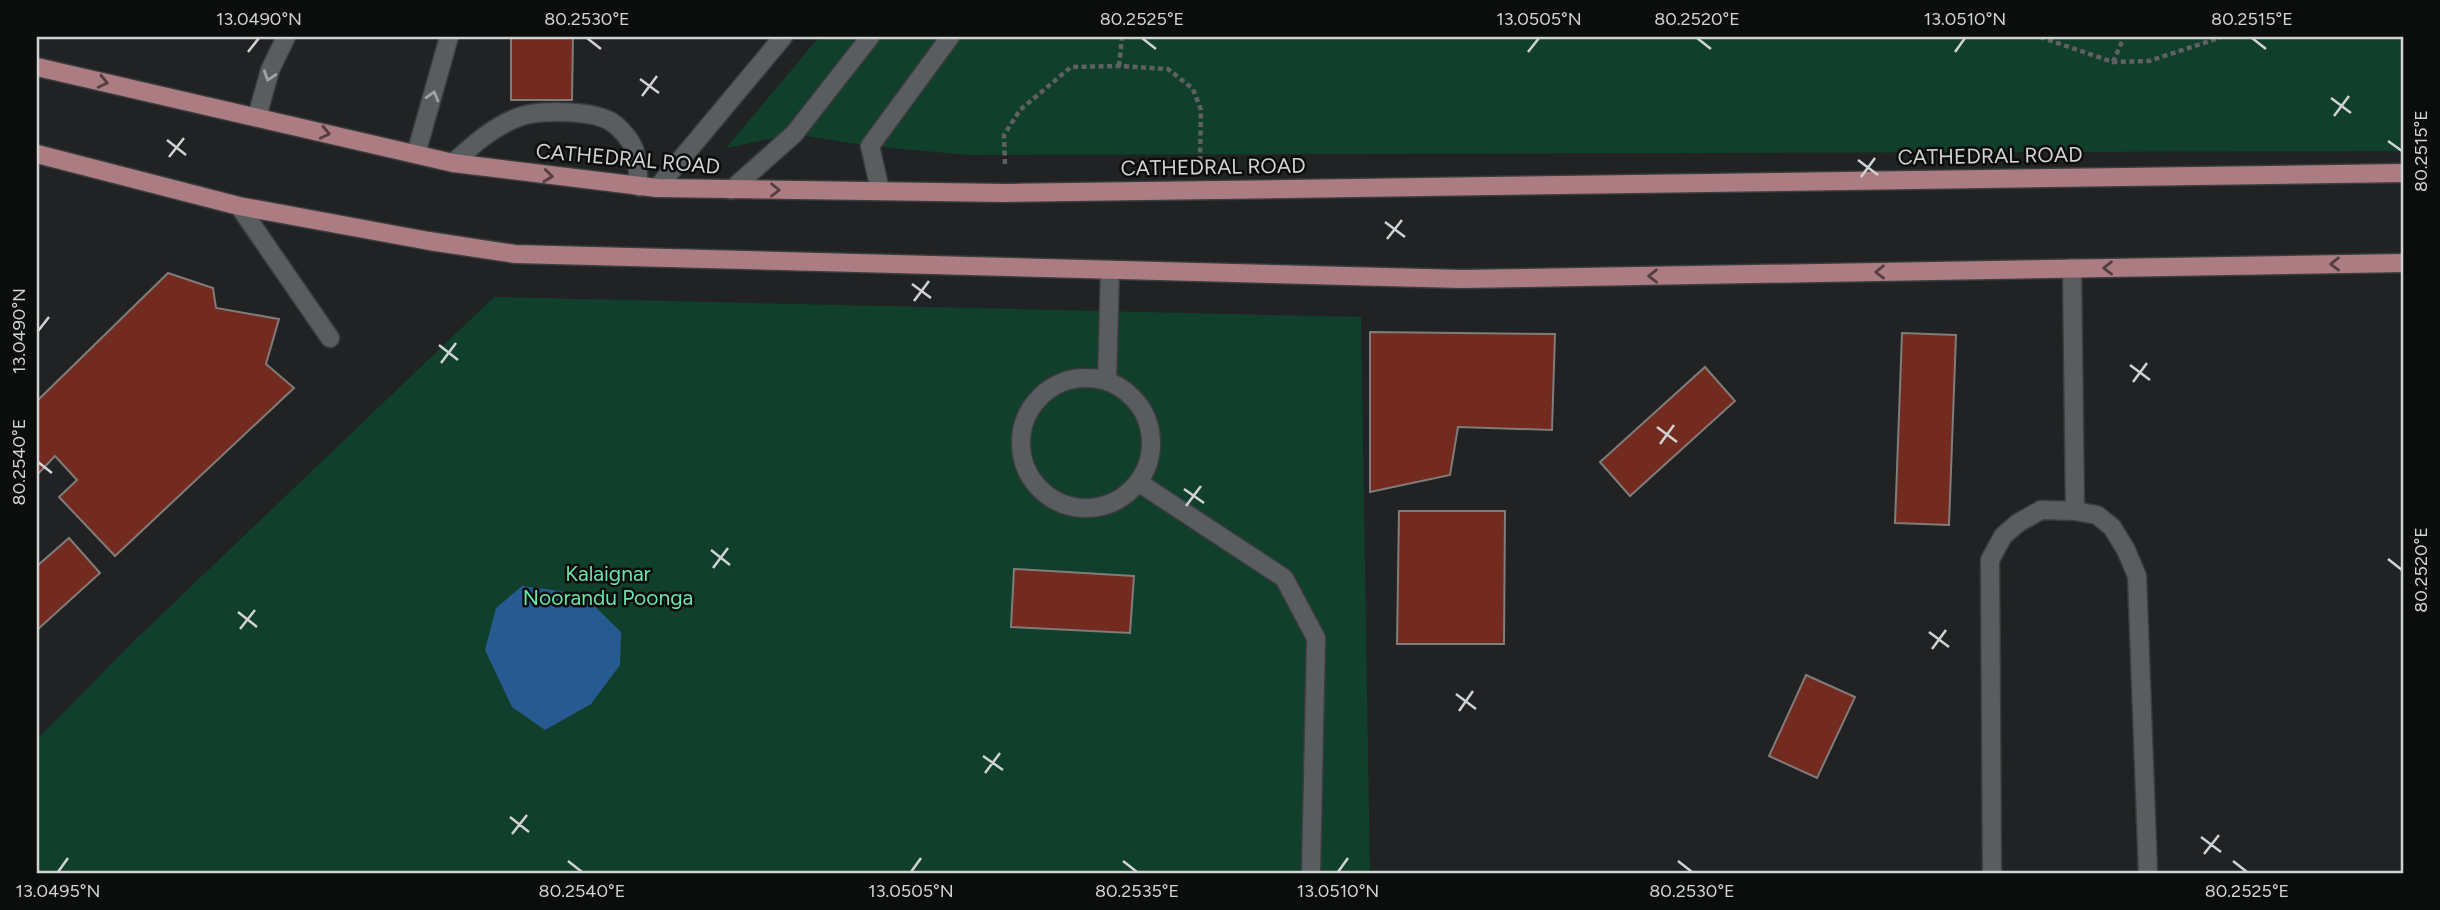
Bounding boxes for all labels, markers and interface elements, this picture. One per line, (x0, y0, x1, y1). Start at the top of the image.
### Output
text: 13.0490°N (216, 8, 302, 30)
text: 80.2530°E (544, 8, 630, 30)
text: 80.2525°E (1100, 8, 1184, 30)
text: 13.0505°N (1496, 8, 1582, 30)
text: 80.2520°E (1654, 8, 1740, 30)
text: 13.0510°N (1924, 8, 2006, 30)
text: 80.2515°E (2211, 8, 2293, 30)
one-way arrow (263, 69, 277, 82)
one-way arrow (97, 74, 109, 88)
one-way arrow (424, 90, 439, 102)
text: 80.2515°E (2410, 110, 2432, 192)
one-way arrow (319, 125, 331, 139)
street label: CATHEDRAL ROAD (535, 138, 721, 179)
street label: CATHEDRAL ROAD (1897, 141, 2083, 170)
street label: CATHEDRAL ROAD (1120, 152, 1306, 181)
one-way arrow (542, 168, 554, 183)
one-way arrow (770, 182, 781, 198)
one-way arrow (2329, 256, 2340, 271)
one-way arrow (2102, 260, 2113, 275)
one-way arrow (1874, 264, 1885, 280)
one-way arrow (1647, 268, 1657, 284)
text: 13.0490°N (8, 288, 30, 374)
text: 80.2540°E (8, 419, 30, 505)
text: 80.2520°E (2410, 527, 2432, 613)
park label: Kalaignar Noorandu Poonga (523, 561, 693, 610)
text: 13.0495°N (16, 880, 100, 902)
text: 80.2540°E (539, 880, 625, 902)
text: 13.0505°N (868, 880, 954, 902)
text: 80.2535°E (1095, 880, 1179, 902)
text: 13.0510°N (1297, 880, 1379, 902)
text: 80.2530°E (1649, 880, 1735, 902)
text: 80.2525°E (2205, 880, 2289, 902)

